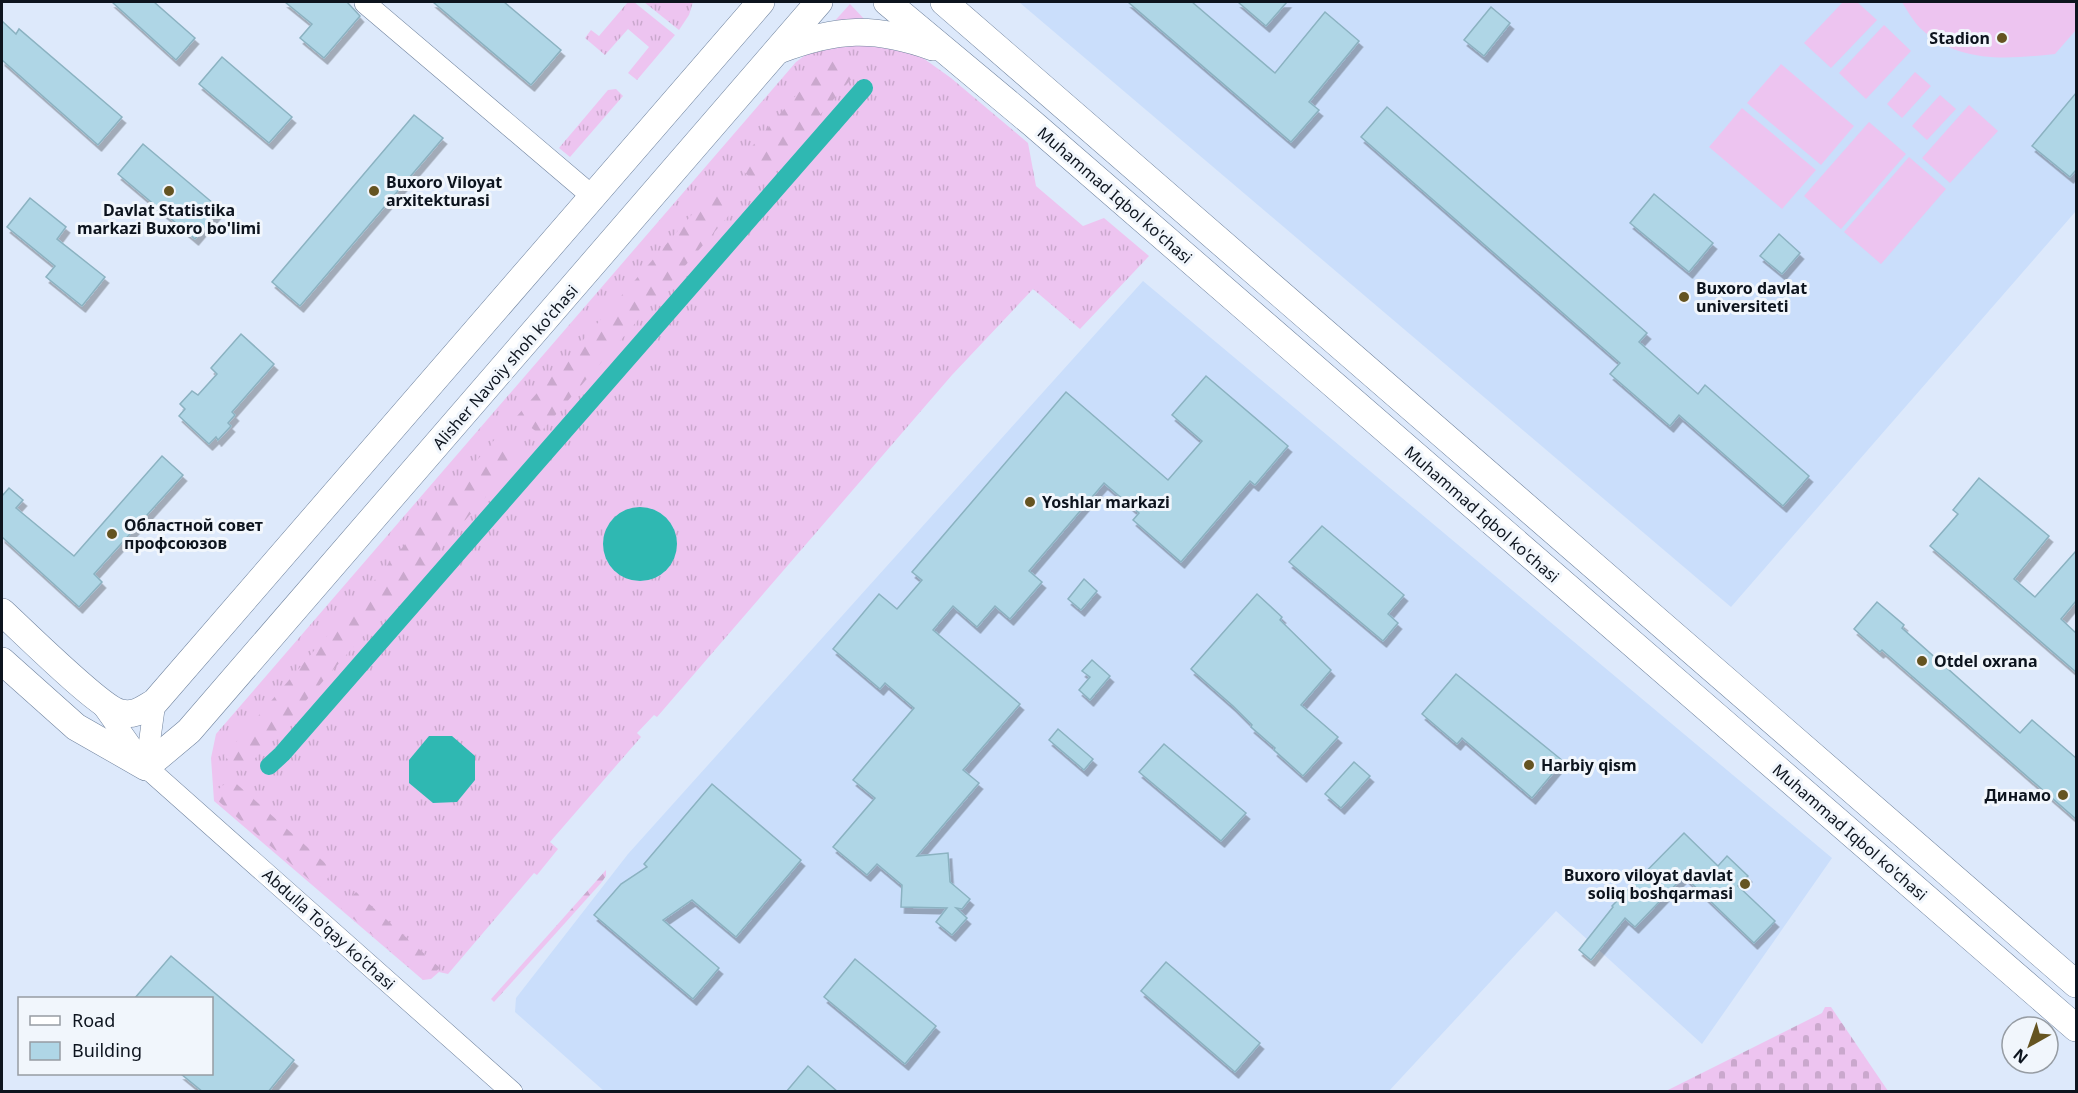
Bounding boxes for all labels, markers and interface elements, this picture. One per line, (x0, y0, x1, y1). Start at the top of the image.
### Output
place label: Stadion (1929, 27, 1990, 49)
marker: Stadion (1995, 31, 2009, 45)
street label: Muhammad Iqbol ko'chasi (1033, 122, 1197, 268)
place label: Buxoro Viloyat arxitekturasi (386, 171, 502, 211)
marker: Davlat Statistika markazi Buxoro bo'limi (162, 184, 176, 198)
marker: Buxoro Viloyat arxitekturasi (367, 184, 381, 198)
place label: Davlat Statistika markazi Buxoro bo'limi (77, 199, 261, 239)
place label: Buxoro davlat universiteti (1696, 277, 1807, 317)
street label: Alisher Navoiy shoh ko'chasi (427, 280, 583, 454)
marker: Buxoro davlat universiteti (1677, 290, 1691, 304)
street label: Muhammad Iqbol ko'chasi (1400, 441, 1564, 587)
place label: Yoshlar markazi (1042, 491, 1170, 513)
marker: Yoshlar markazi (1023, 495, 1037, 509)
place label: Областной совет профсоюзов (124, 514, 263, 554)
marker: Областной совет профсоюзов (105, 527, 119, 541)
place label: Otdel oxrana (1934, 650, 2038, 672)
marker: Otdel oxrana (1915, 654, 1929, 668)
place label: Harbiy qism (1541, 754, 1637, 776)
marker: Harbiy qism (1522, 758, 1536, 772)
street label: Muhammad Iqbol ko'chasi (1768, 759, 1932, 905)
place label: Динамо (1984, 784, 2051, 806)
marker: Динамо (2056, 788, 2070, 802)
street label: Abdulla To'qay ko'chasi (258, 864, 400, 994)
place label: Buxoro viloyat davlat soliq boshqarmasi (1564, 864, 1733, 904)
marker: Buxoro viloyat davlat soliq boshqarmasi (1738, 877, 1752, 891)
legend (18, 997, 213, 1075)
text: Road (72, 1008, 115, 1032)
north arrow (2000, 1015, 2060, 1075)
text: Building (72, 1038, 142, 1062)
text: N (2008, 1044, 2032, 1069)

